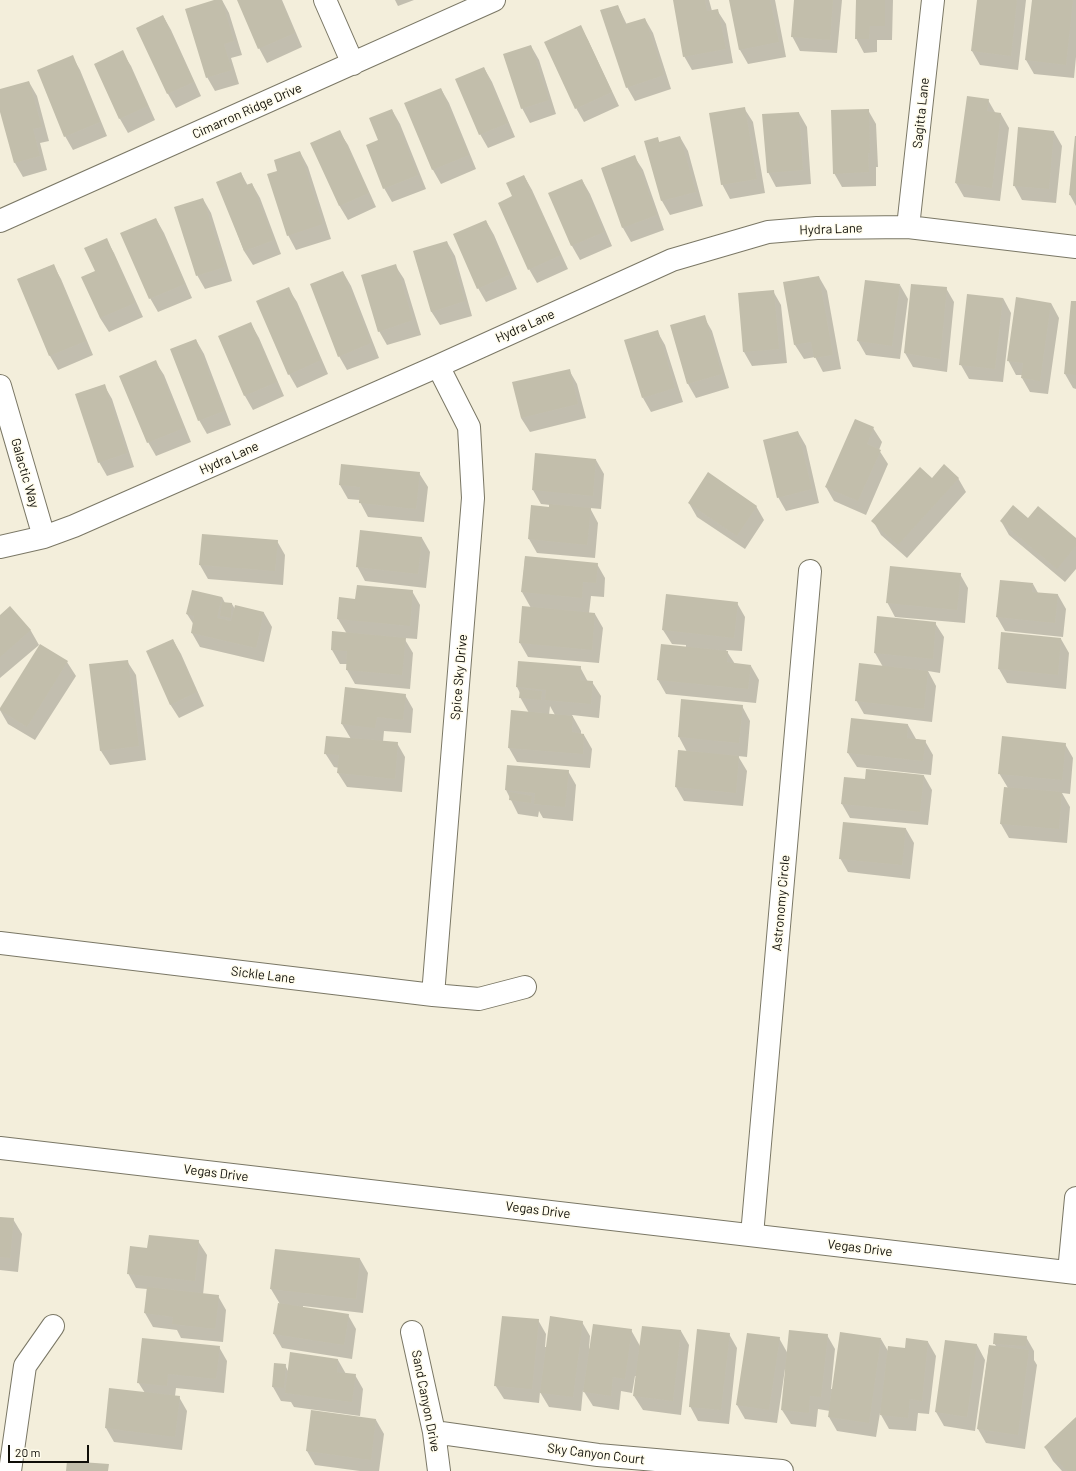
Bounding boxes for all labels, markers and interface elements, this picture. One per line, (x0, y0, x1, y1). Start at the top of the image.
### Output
street label: Sagitta Lane (910, 77, 932, 149)
street label: Cimarron Ridge Drive (190, 80, 304, 142)
street label: Hydra Lane (799, 220, 863, 238)
street label: Hydra Lane (493, 306, 557, 346)
street label: Galactic Way (8, 436, 42, 510)
street label: Hydra Lane (197, 438, 261, 478)
street label: Spice Sky Drive (447, 633, 471, 721)
street label: Astronomy Circle (769, 854, 793, 952)
street label: Sickle Lane (230, 963, 296, 987)
street label: Vegas Drive (183, 1161, 249, 1185)
street label: Vegas Drive (505, 1198, 571, 1222)
street label: Vegas Drive (827, 1236, 893, 1260)
street label: Sand Canyon Drive (408, 1349, 444, 1453)
scale bar (10, 1437, 91, 1463)
street label: Sky Canyon Court (546, 1440, 646, 1468)
text: 20 m (15, 1445, 41, 1459)

